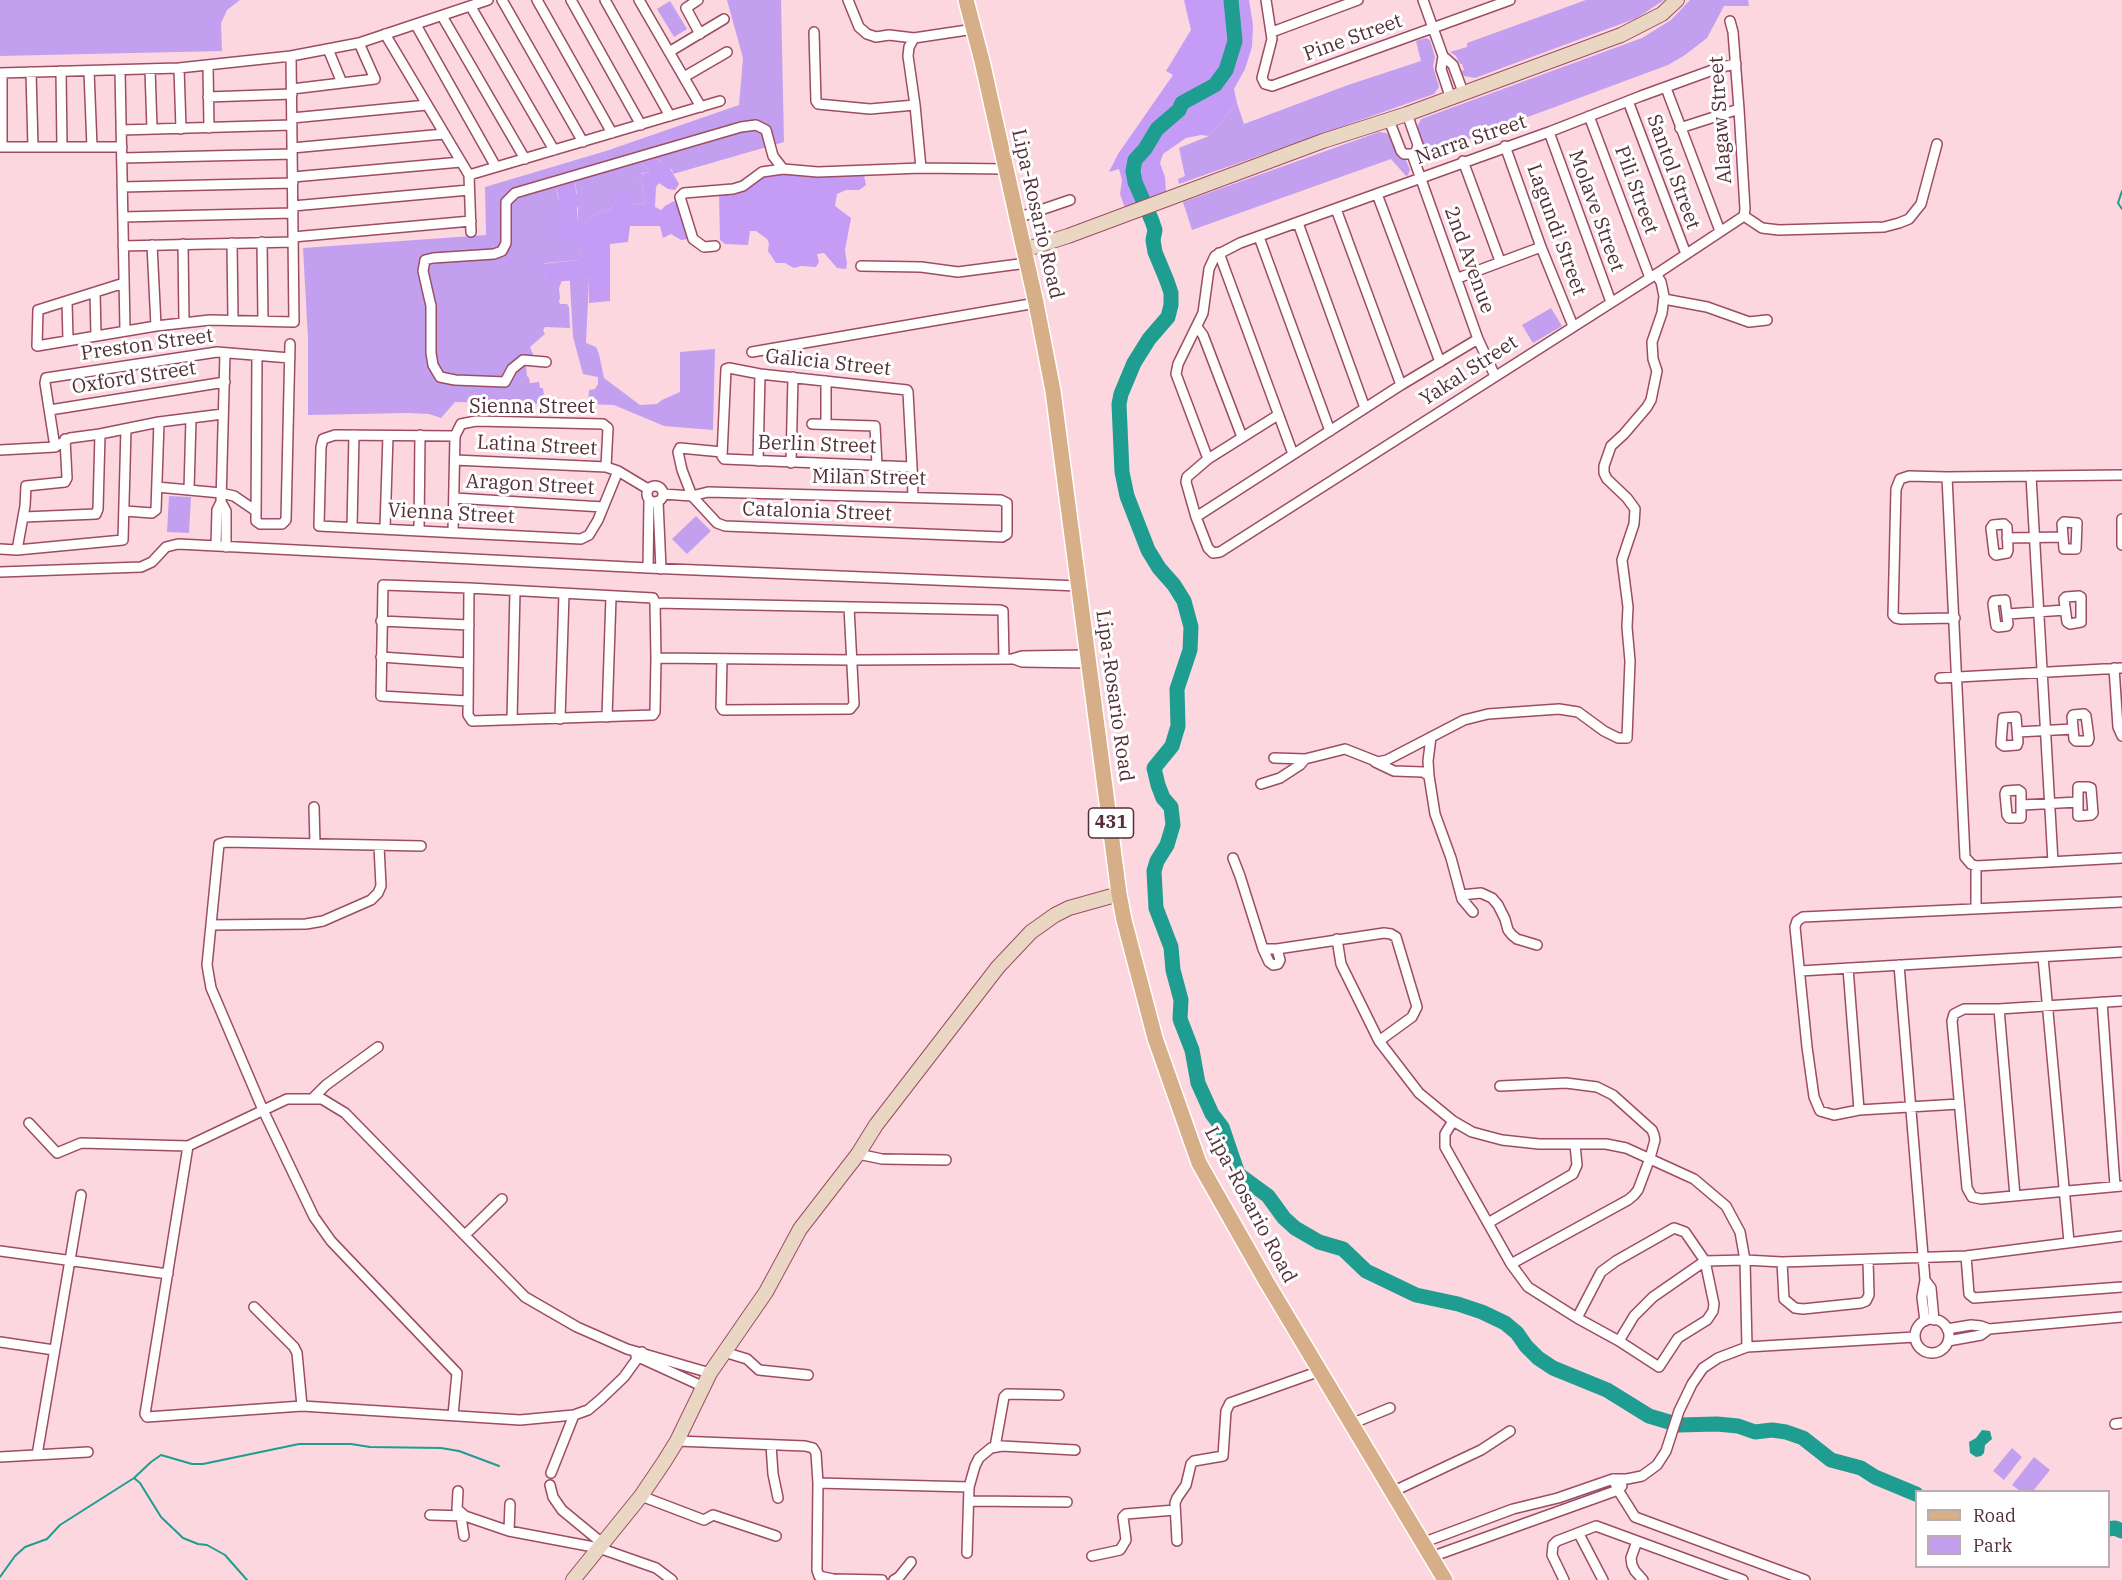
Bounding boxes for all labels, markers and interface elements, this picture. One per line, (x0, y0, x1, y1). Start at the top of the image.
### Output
street label: Pine Street (1300, 9, 1406, 67)
street label: Alagaw Street (1705, 55, 1737, 185)
street label: Narra Street (1412, 110, 1530, 170)
street label: Santol Street (1641, 111, 1705, 233)
street label: Lipa-Rosario Road (1006, 127, 1068, 301)
street label: Pili Street (1609, 143, 1663, 237)
street label: Molave Street (1563, 147, 1629, 275)
street label: Lagundi Street (1521, 161, 1591, 299)
street label: 2nd Avenue (1439, 203, 1499, 317)
street label: Preston Street (79, 324, 215, 366)
street label: Yakal Street (1416, 331, 1522, 411)
street label: Galicia Street (764, 344, 892, 382)
street label: Oxford Street (70, 356, 198, 400)
street label: Sienna Street (469, 395, 595, 419)
street label: Latina Street (476, 431, 598, 461)
street label: Berlin Street (757, 431, 877, 459)
street label: Milan Street (812, 465, 926, 491)
street label: Aragon Street (465, 470, 595, 500)
street label: Catalonia Street (742, 497, 892, 527)
street label: Vienna Street (387, 499, 515, 529)
street label: Lipa-Rosario Road (1090, 609, 1138, 783)
road number: 431 (1088, 808, 1134, 838)
street label: Lipa-Rosario Road (1199, 1123, 1301, 1287)
legend (1915, 1490, 2110, 1568)
text: Road (1973, 1504, 2016, 1527)
text: Park (1973, 1534, 2012, 1557)

